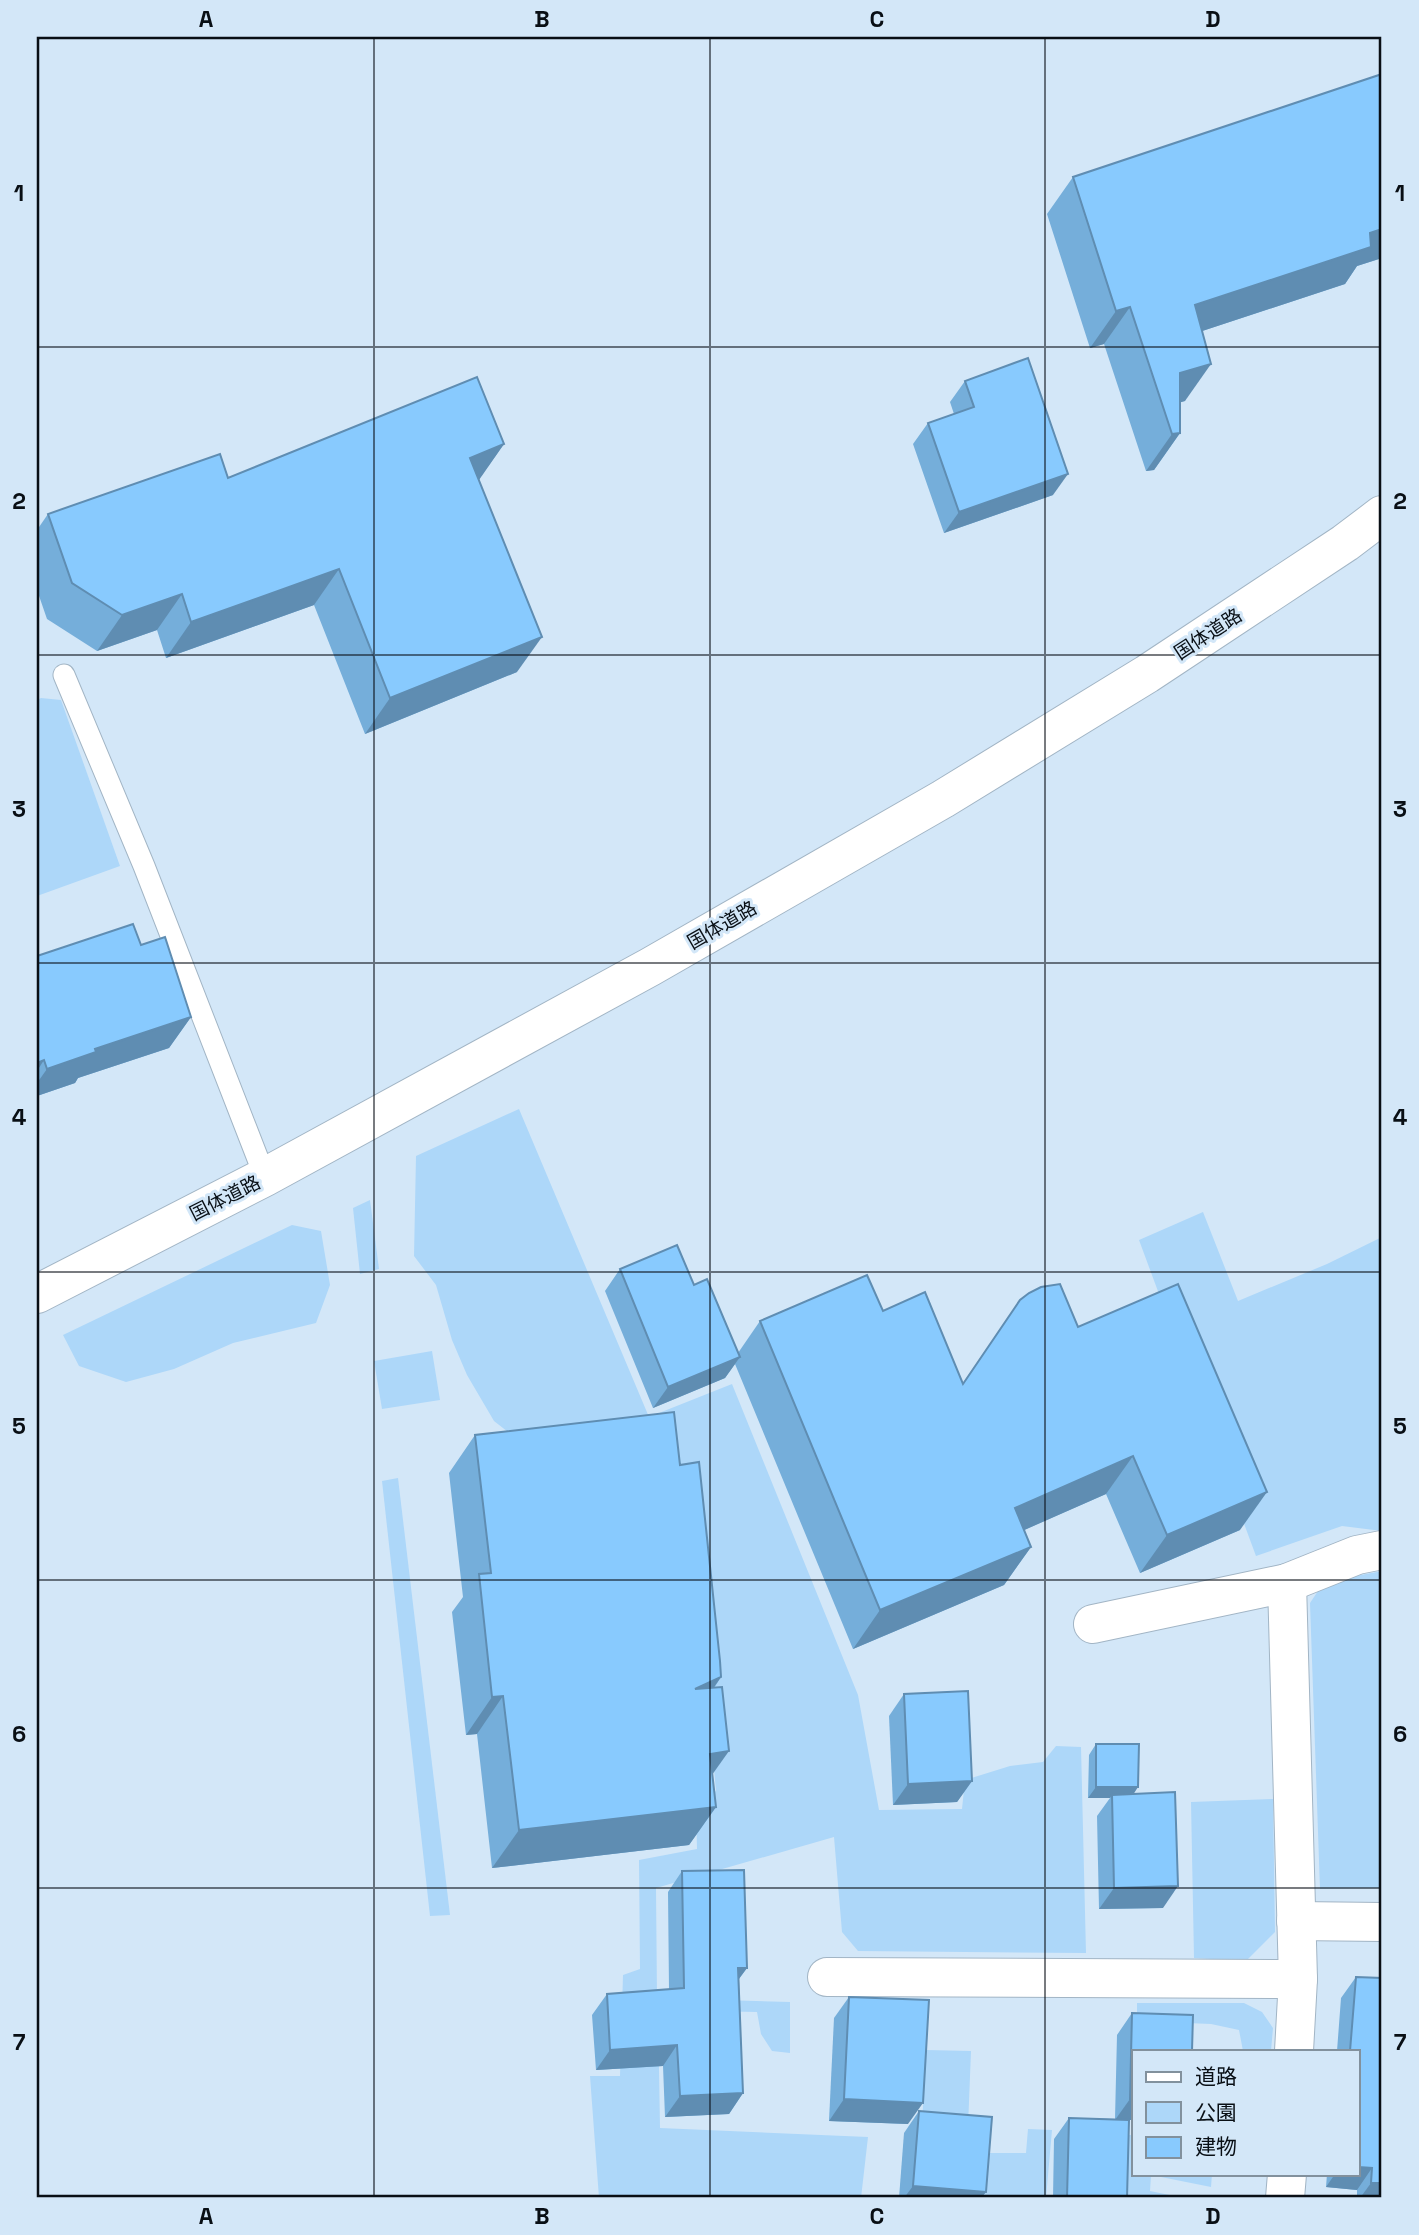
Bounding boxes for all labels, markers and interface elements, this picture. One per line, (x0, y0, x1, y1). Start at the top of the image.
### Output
text: A (199, 4, 214, 34)
text: B (534, 4, 550, 34)
text: C (870, 4, 884, 34)
text: D (1205, 4, 1221, 34)
text: 1 (14, 178, 24, 208)
text: 1 (1395, 178, 1405, 208)
text: 2 (12, 486, 26, 516)
text: 2 (1393, 486, 1407, 516)
street label: 国体道路 (1169, 603, 1247, 665)
text: 3 (12, 794, 26, 824)
text: 3 (1393, 794, 1407, 824)
street label: 国体道路 (683, 895, 761, 955)
text: 4 (12, 1102, 27, 1132)
text: 4 (1393, 1102, 1408, 1132)
street label: 国体道路 (185, 1170, 265, 1226)
text: 5 (12, 1411, 26, 1441)
text: 5 (1393, 1411, 1407, 1441)
text: 6 (12, 1719, 26, 1749)
text: 6 (1393, 1719, 1407, 1749)
text: 7 (13, 2027, 26, 2057)
text: 7 (1394, 2027, 1407, 2057)
legend (1132, 2050, 1360, 2176)
text: 道路 (1195, 2063, 1237, 2090)
text: 公園 (1195, 2099, 1237, 2126)
text: 建物 (1195, 2133, 1237, 2160)
text: A (199, 2201, 214, 2231)
text: B (534, 2201, 550, 2231)
text: C (870, 2201, 884, 2231)
text: D (1205, 2201, 1221, 2231)

